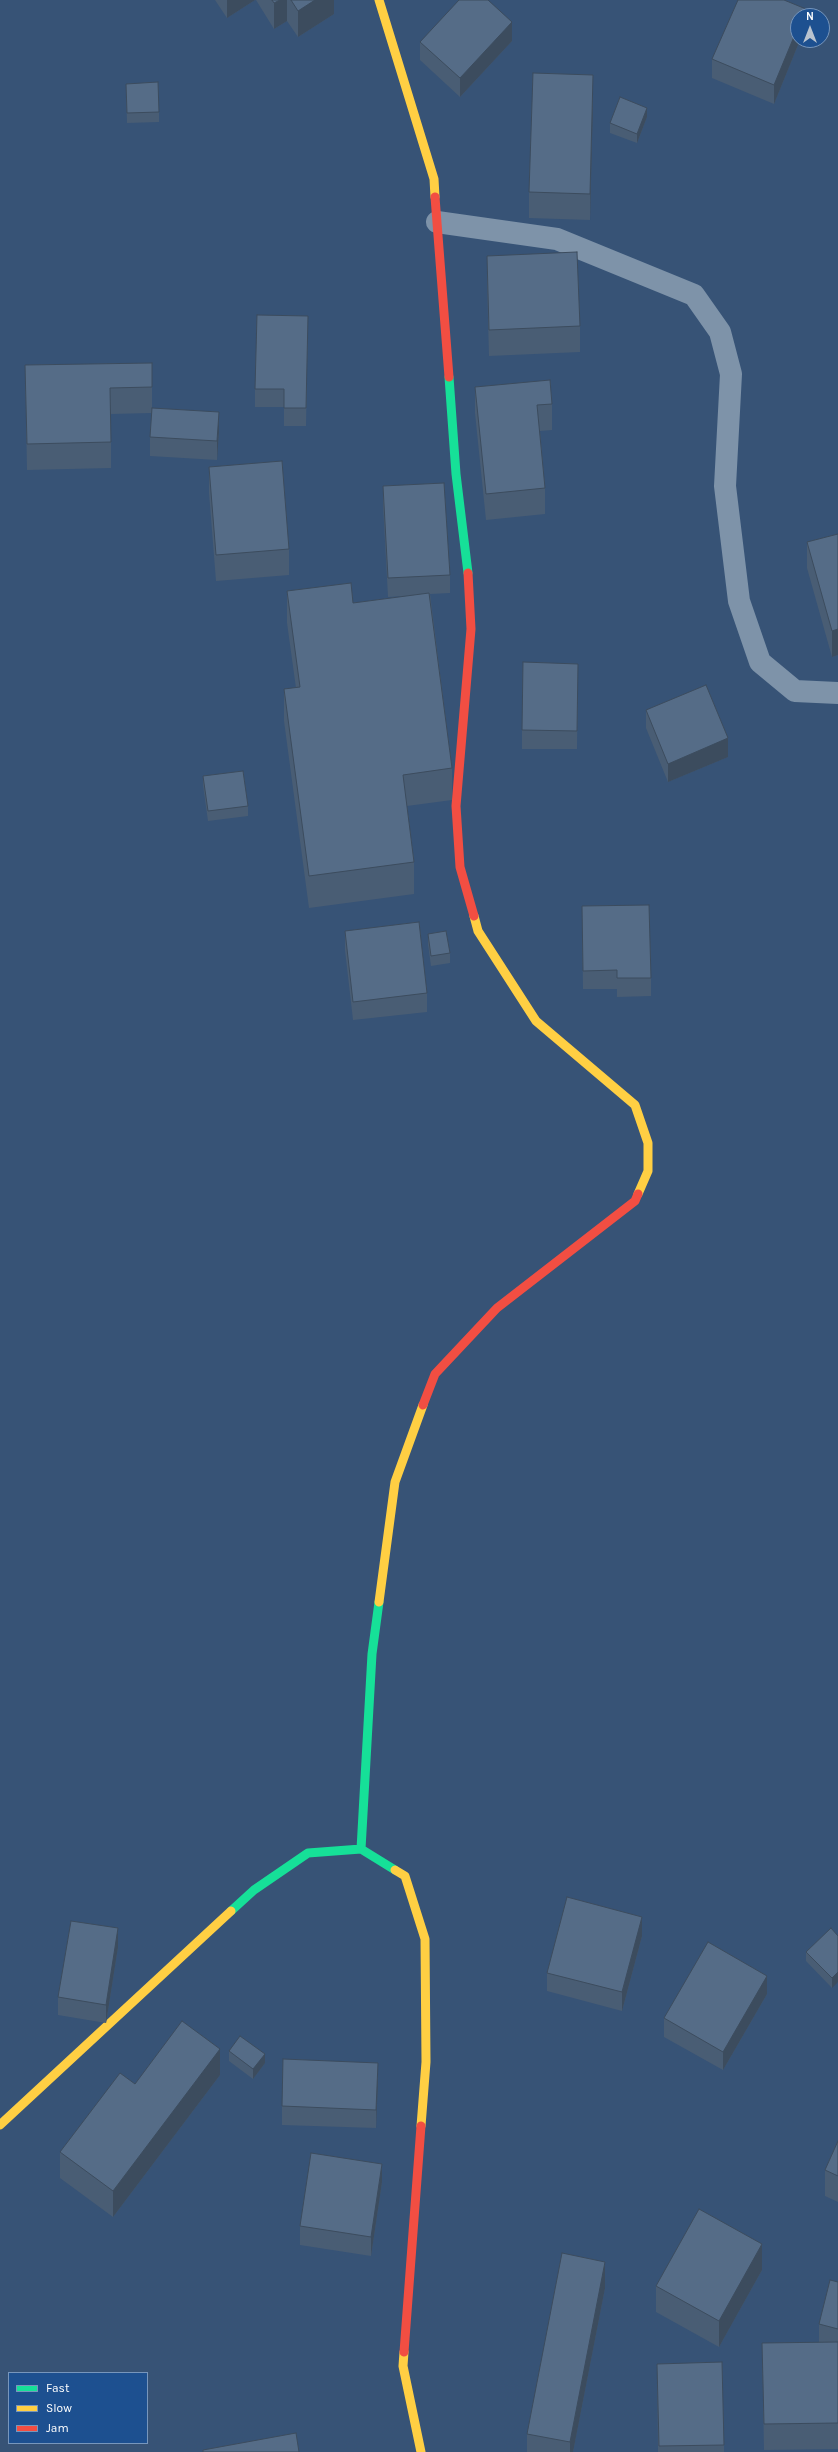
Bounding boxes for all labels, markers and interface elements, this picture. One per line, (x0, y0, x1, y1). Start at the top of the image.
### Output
north arrow (790, 8, 830, 48)
text: N (806, 10, 814, 23)
legend (8, 2372, 148, 2444)
text: Fast (46, 2381, 69, 2395)
text: Slow (46, 2401, 72, 2415)
text: Jam (46, 2421, 69, 2435)

